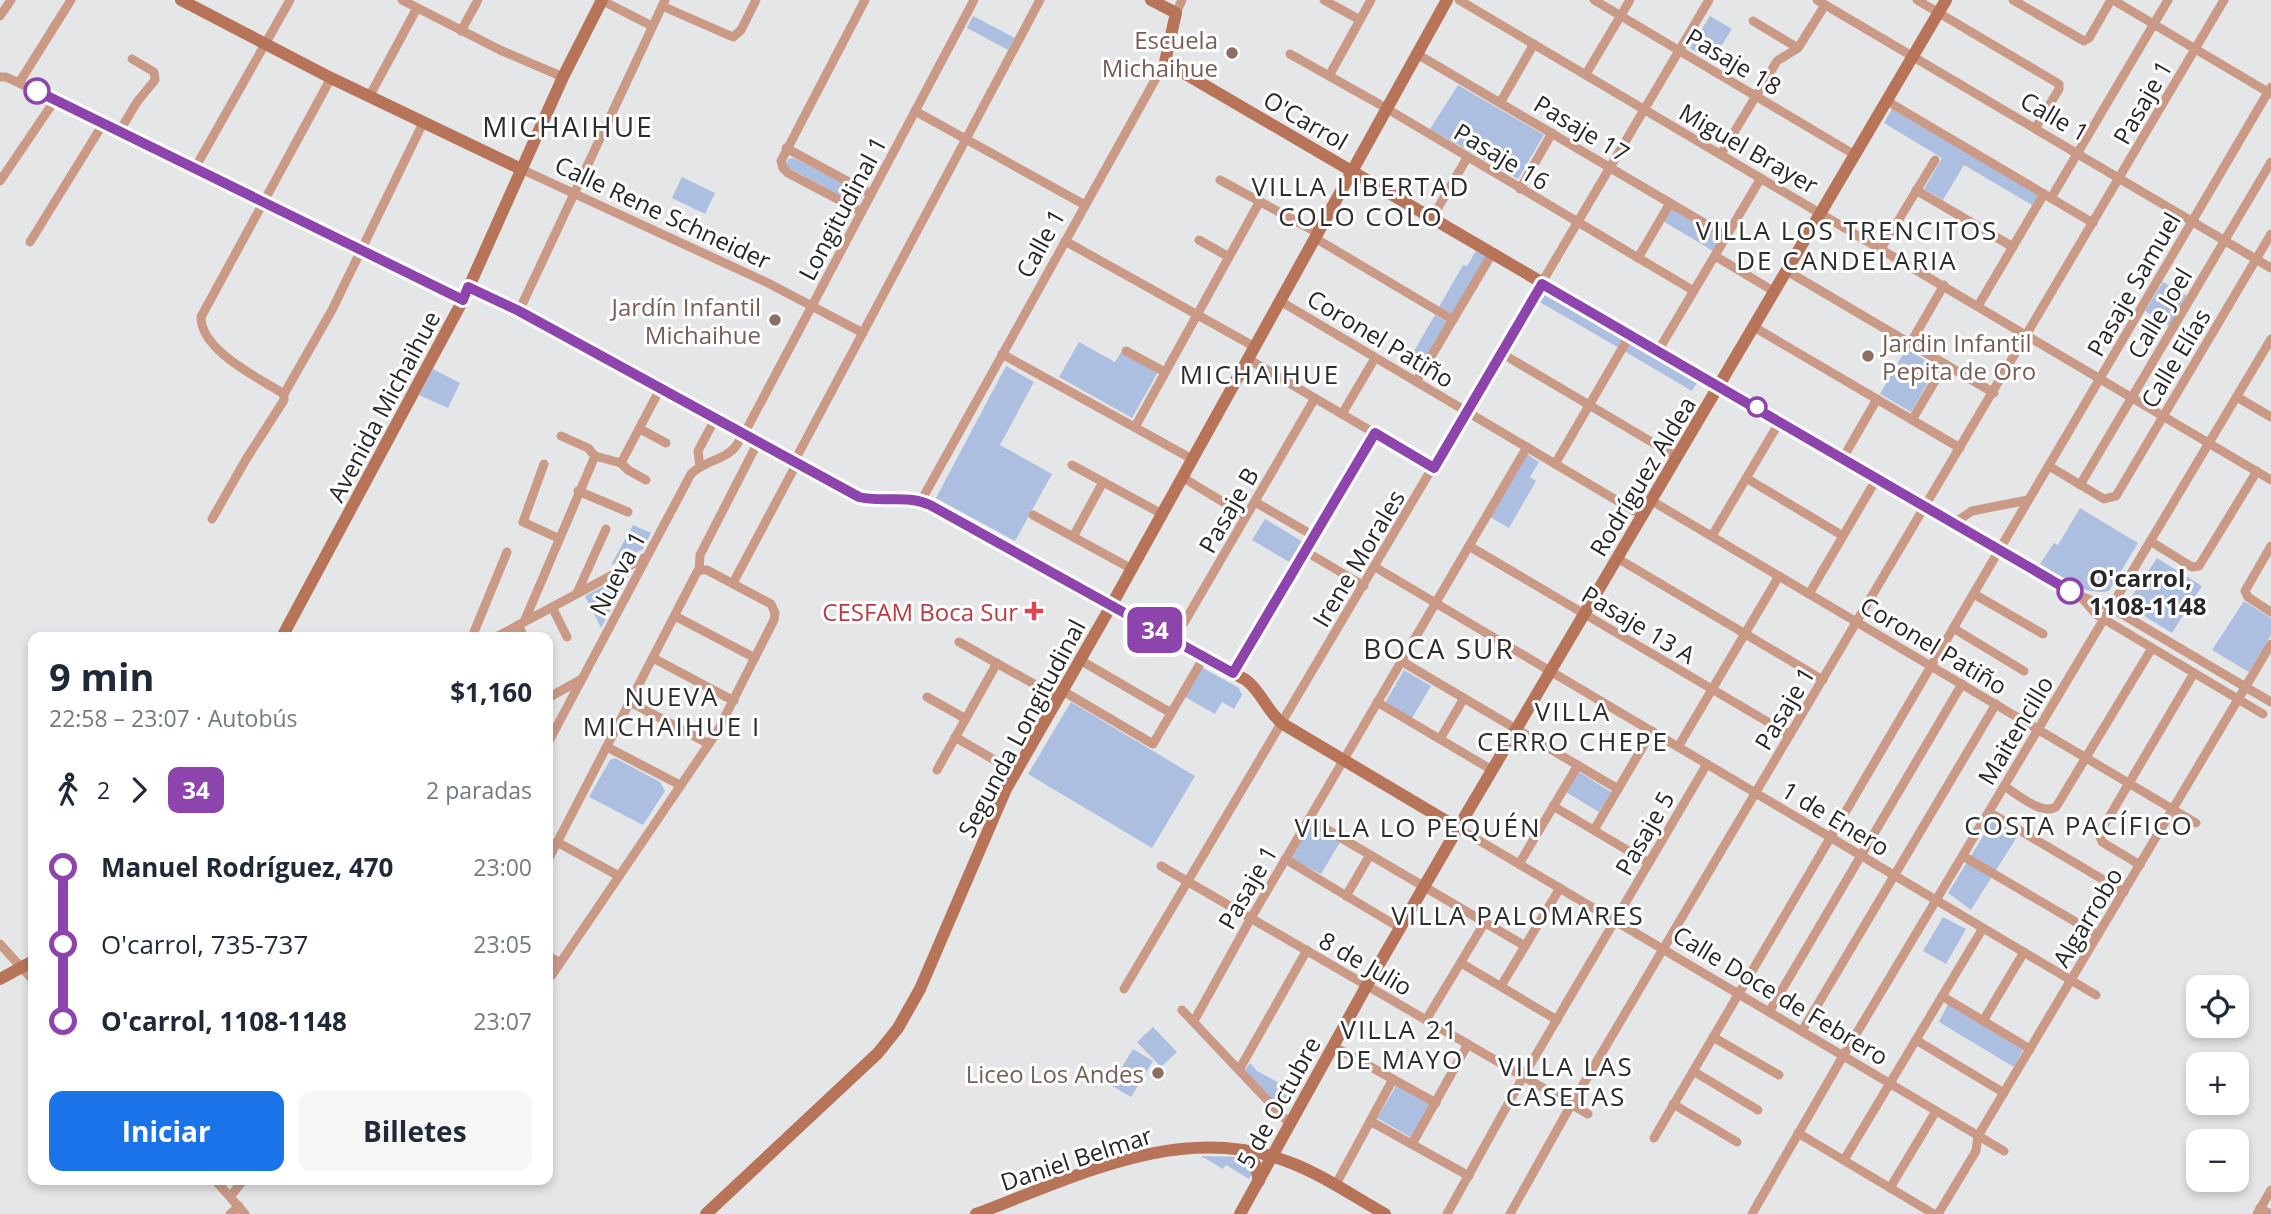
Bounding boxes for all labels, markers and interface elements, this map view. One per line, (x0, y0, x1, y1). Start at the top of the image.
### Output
street label: Pasaje 18 (1680, 20, 1788, 102)
place label: Escuela Michaihue (1102, 23, 1218, 84)
marker: Escuela Michaihue (1224, 45, 1240, 61)
street label: Pasaje 1 (2105, 54, 2179, 150)
unlabelled marker (24, 78, 50, 104)
street label: O'Carrol (1258, 83, 1354, 157)
street label: Calle 1 (2015, 83, 2095, 149)
street label: Pasaje 17 (1528, 87, 1636, 169)
street label: Miguel Brayer (1674, 95, 1825, 201)
district label: MICHAIHUE (482, 107, 654, 145)
street label: Pasaje 16 (1448, 115, 1556, 197)
street label: Longitudinal 1 (790, 130, 894, 286)
street label: Calle Rene Schneider (550, 147, 776, 277)
district label: VILLA LIBERTAD COLO COLO (1252, 168, 1470, 234)
street label: Calle 1 (1008, 203, 1072, 283)
street label: Pasaje Samuel (2078, 206, 2188, 362)
district label: VILLA LOS TRENCITOS DE CANDELARIA (1696, 212, 1998, 278)
street label: Calle Joel (2119, 261, 2199, 365)
street label: Coronel Patiño (1301, 281, 1461, 395)
place label: Jardín Infantil Michaihue (609, 290, 761, 351)
street label: Calle Elías (2132, 302, 2218, 414)
street label: Avenida Michaihue (319, 305, 447, 507)
marker: Jardín Infantil Michaihue (767, 312, 783, 328)
place label: Jardin Infantil Pepita de Oro (1880, 326, 2036, 387)
marker: Jardin Infantil Pepita de Oro (1860, 348, 1876, 364)
district label: MICHAIHUE (1180, 356, 1340, 392)
street label: Rodríguez Aldea (1581, 390, 1703, 562)
unlabelled marker (1747, 397, 1767, 417)
street label: Pasaje B (1190, 461, 1266, 559)
street label: Irene Morales (1304, 483, 1412, 633)
street label: Nueva 1 (581, 525, 653, 621)
place label: O'carrol, 1108-1148 (2089, 561, 2207, 622)
street label: Pasaje 13 A (1576, 577, 1703, 671)
marker: O'carrol, 1108-1148 (2057, 578, 2083, 604)
street label: Coronel Patiño (1854, 588, 2014, 702)
place label: CESFAM Boca Sur (822, 595, 1018, 628)
marker: CESFAM Boca Sur (1024, 601, 1044, 621)
line badge: 34 (1124, 607, 1186, 653)
street label: Segunda Longitudinal (950, 613, 1092, 843)
text: 34 (1141, 613, 1169, 646)
district label: BOCA SUR (1363, 629, 1515, 667)
text: 9 min (49, 650, 154, 702)
street label: Pasaje 1 (1746, 660, 1822, 756)
street label: Maitencillo (1969, 669, 2061, 791)
text: $1,160 (450, 674, 532, 710)
district label: NUEVA MICHAIHUE I (583, 678, 761, 744)
district label: VILLA CERRO CHEPE (1477, 693, 1669, 759)
text: 22:58 – 23:07 · Autobús (49, 702, 298, 734)
icon: walk (49, 771, 87, 809)
icon: forward (120, 771, 158, 809)
text: 34 (182, 773, 210, 806)
street label: 1 de Enero (1776, 773, 1896, 863)
text: 2 (97, 774, 110, 806)
text: 2 paradas (426, 774, 532, 806)
street label: Pasaje 5 (1607, 785, 1681, 881)
district label: COSTA PACÍFICO (1964, 807, 2194, 843)
district label: VILLA LO PEQUÉN (1295, 809, 1541, 845)
street label: Pasaje 1 (1210, 839, 1284, 935)
text: Manuel Rodríguez, 470 (101, 849, 394, 885)
text: 23:00 (473, 851, 532, 883)
street label: Algarrobo (2044, 861, 2130, 973)
district label: VILLA PALOMARES (1391, 897, 1645, 933)
street label: Calle Doce de Febrero (1667, 918, 1895, 1072)
street label: 8 de Julio (1314, 923, 1418, 1003)
text: O'carrol, 735-737 (101, 926, 308, 962)
text: 23:05 (473, 928, 532, 960)
map controls (2186, 975, 2249, 1192)
button: locate (2186, 975, 2249, 1038)
text: O'carrol, 1108-1148 (101, 1003, 347, 1039)
text: 23:07 (473, 1005, 532, 1037)
district label: VILLA 21 DE MAYO (1336, 1011, 1464, 1077)
street label: 5 de Octubre (1228, 1030, 1328, 1174)
district label: VILLA LAS CASETAS (1498, 1048, 1634, 1114)
button: + (2186, 1052, 2249, 1115)
place label: Liceo Los Andes (966, 1057, 1144, 1090)
marker: Liceo Los Andes (1150, 1065, 1166, 1081)
button: Iniciar (49, 1091, 284, 1171)
button: Billetes (298, 1091, 532, 1171)
street label: Daniel Belmar (996, 1118, 1156, 1198)
button: − (2186, 1129, 2249, 1192)

